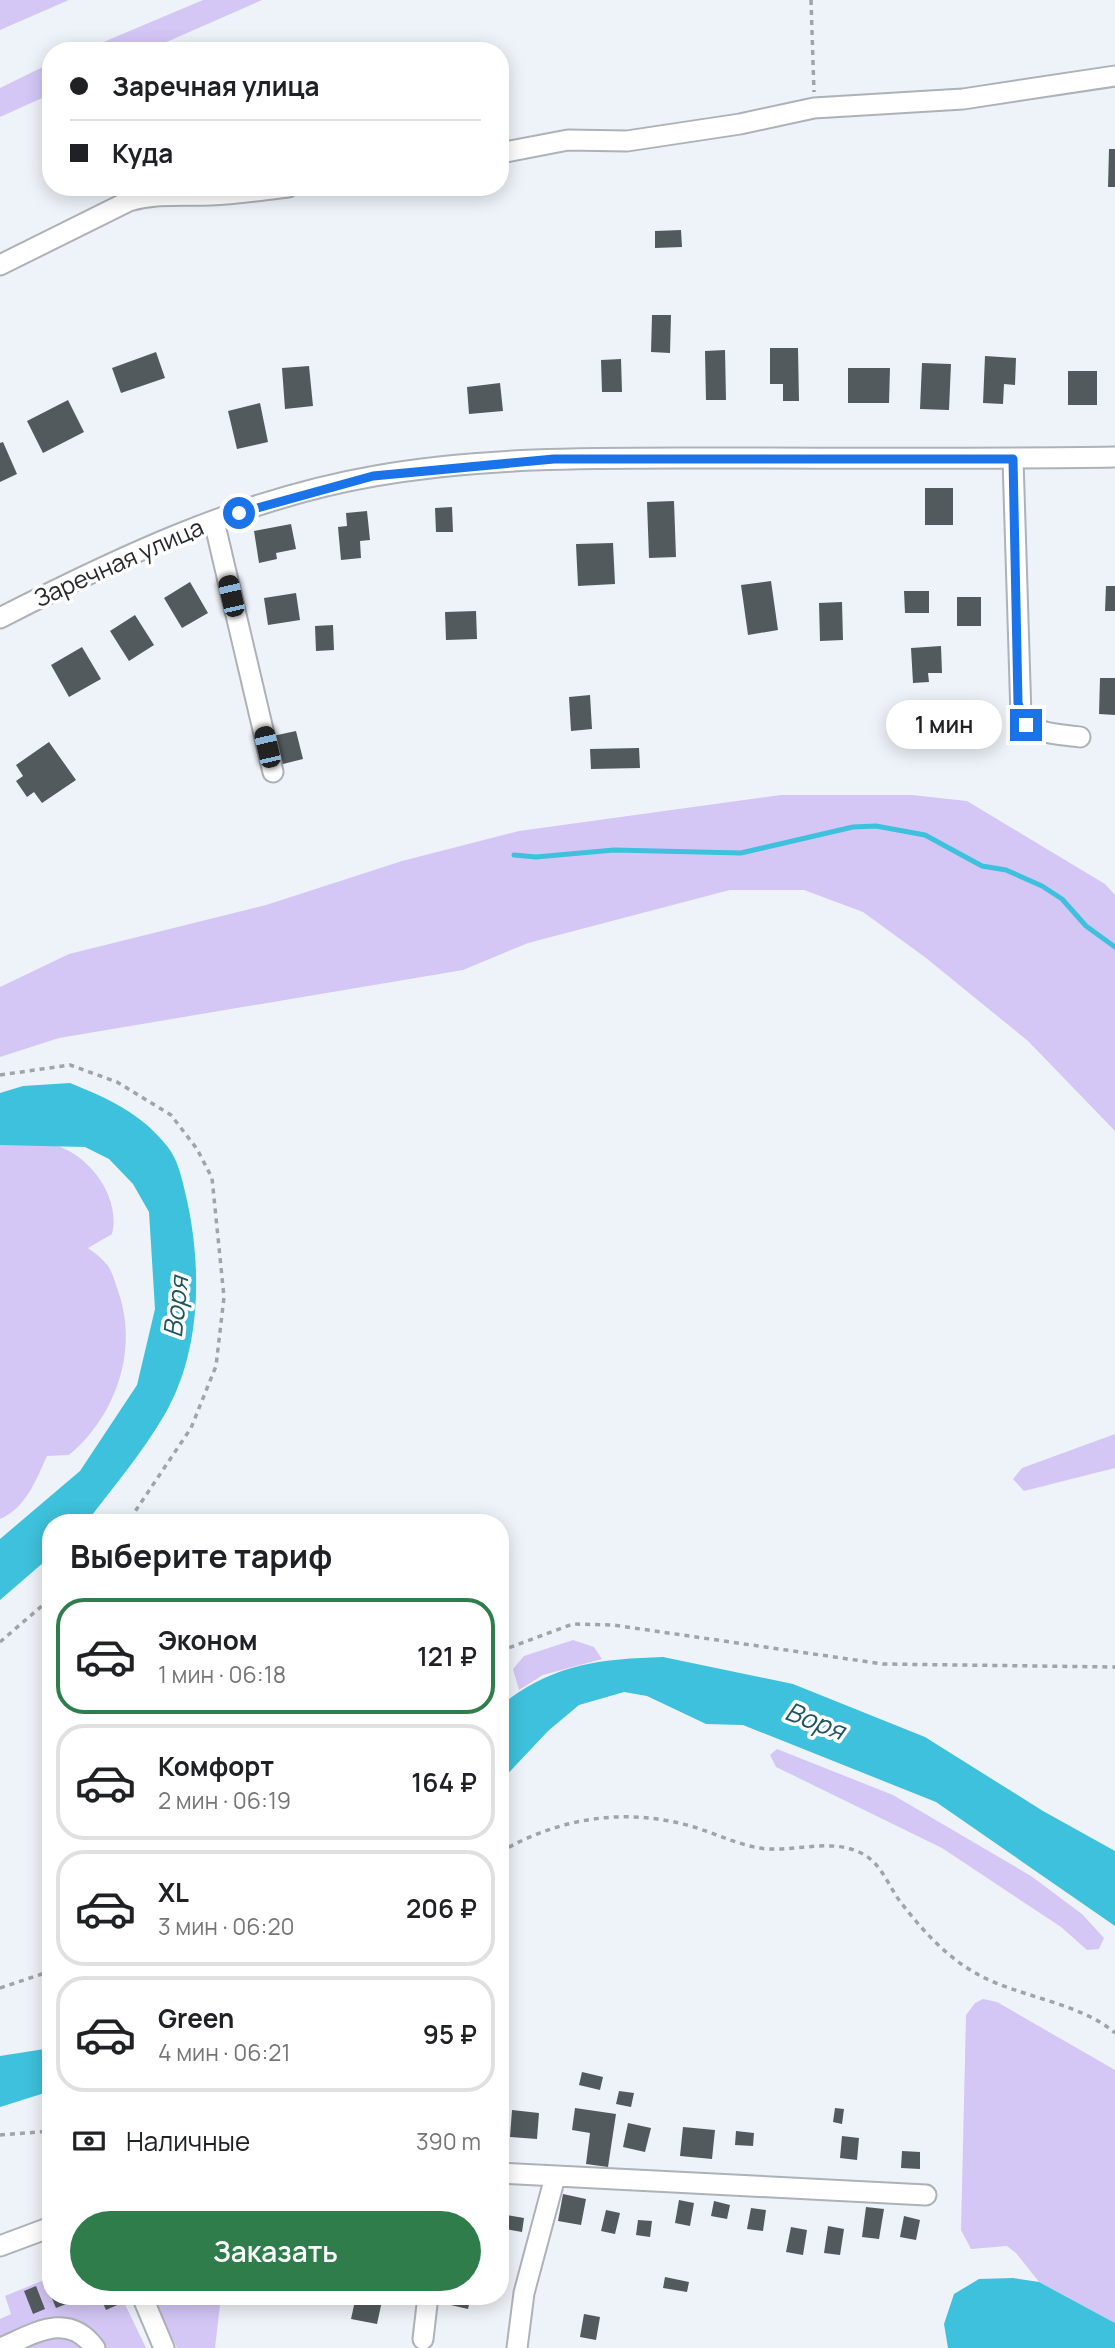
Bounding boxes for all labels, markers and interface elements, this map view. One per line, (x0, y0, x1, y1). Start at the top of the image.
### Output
text: Заречная улица (112, 68, 320, 104)
text: Куда (112, 135, 173, 171)
route start (223, 497, 255, 529)
street label: Заречная улица (28, 509, 208, 614)
car (217, 573, 246, 619)
callout: 1 мин (886, 700, 1002, 750)
text: 1 мин (915, 708, 973, 740)
route end (1010, 709, 1042, 741)
car (253, 724, 282, 770)
water label: Воря (154, 1272, 196, 1339)
text: Выберите тариф (70, 1534, 332, 1578)
text: Эконом (158, 1622, 258, 1658)
icon: car (74, 1625, 137, 1688)
text: 121 ₽ (417, 1638, 477, 1674)
text: 1 мин · 06:18 (158, 1658, 286, 1690)
water label: Воря (780, 1692, 853, 1749)
text: Комфорт (158, 1748, 274, 1784)
icon: car (74, 1751, 137, 1814)
text: 164 ₽ (411, 1764, 477, 1800)
text: 2 мин · 06:19 (158, 1784, 291, 1816)
text: XL (158, 1874, 189, 1910)
icon: car (74, 1877, 137, 1940)
text: 206 ₽ (406, 1890, 477, 1926)
text: 3 мин · 06:20 (158, 1910, 295, 1942)
text: Green (158, 2000, 234, 2036)
icon: car (74, 2003, 137, 2066)
text: 95 ₽ (423, 2016, 477, 2052)
text: 4 мин · 06:21 (158, 2036, 290, 2068)
icon: cash (70, 2122, 108, 2160)
text: Наличные (126, 2123, 250, 2159)
text: 390 m (416, 2125, 481, 2157)
button: Заказать (70, 2211, 481, 2291)

